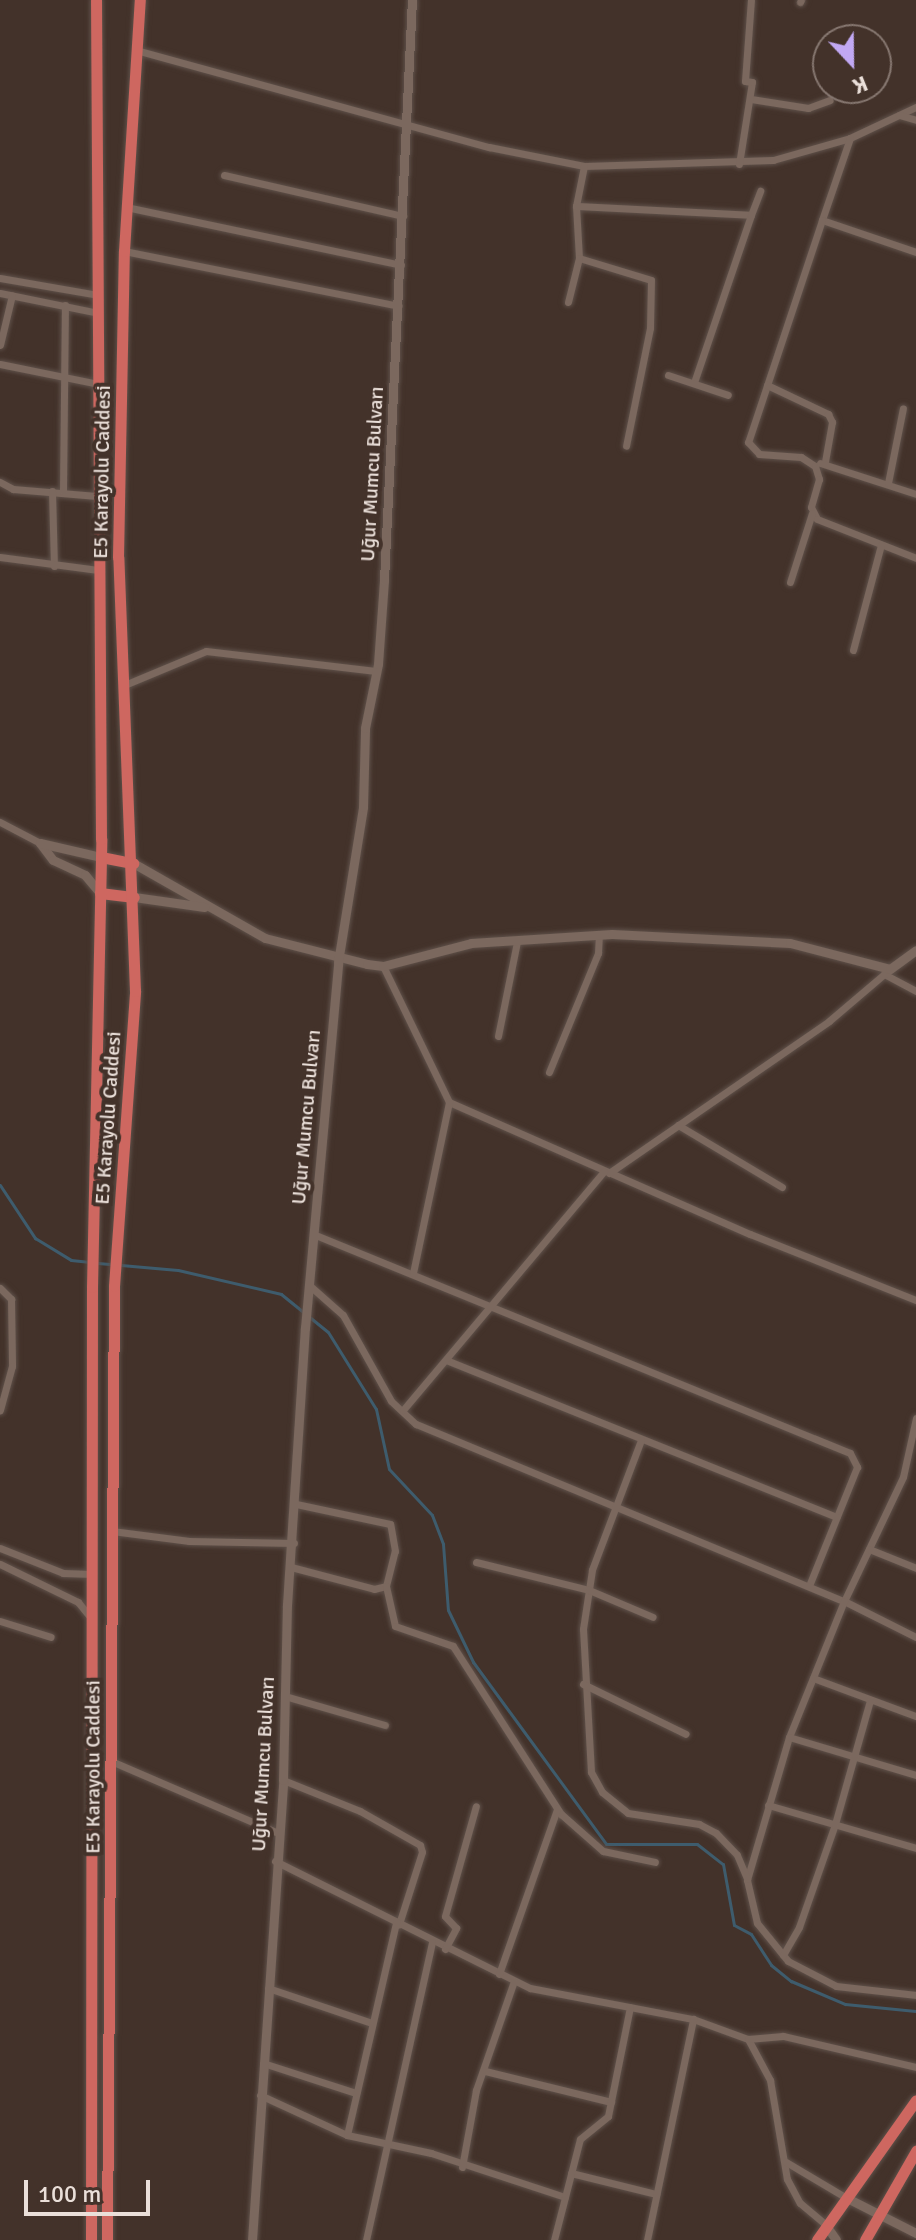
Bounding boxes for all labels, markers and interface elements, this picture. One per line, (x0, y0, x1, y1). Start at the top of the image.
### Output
north arrow (812, 24, 892, 104)
text: K (849, 70, 872, 100)
street label: E5 Karayolu Caddesi (88, 385, 116, 559)
street label: Uğur Mumcu Bulvarı (355, 386, 389, 562)
street label: Uğur Mumcu Bulvarı (286, 1029, 326, 1205)
street label: E5 Karayolu Caddesi (90, 1031, 126, 1205)
street label: Uğur Mumcu Bulvarı (246, 1676, 280, 1852)
street label: E5 Karayolu Caddesi (81, 1680, 105, 1854)
scale bar (28, 2164, 154, 2214)
text: 100 m (38, 2179, 101, 2209)

